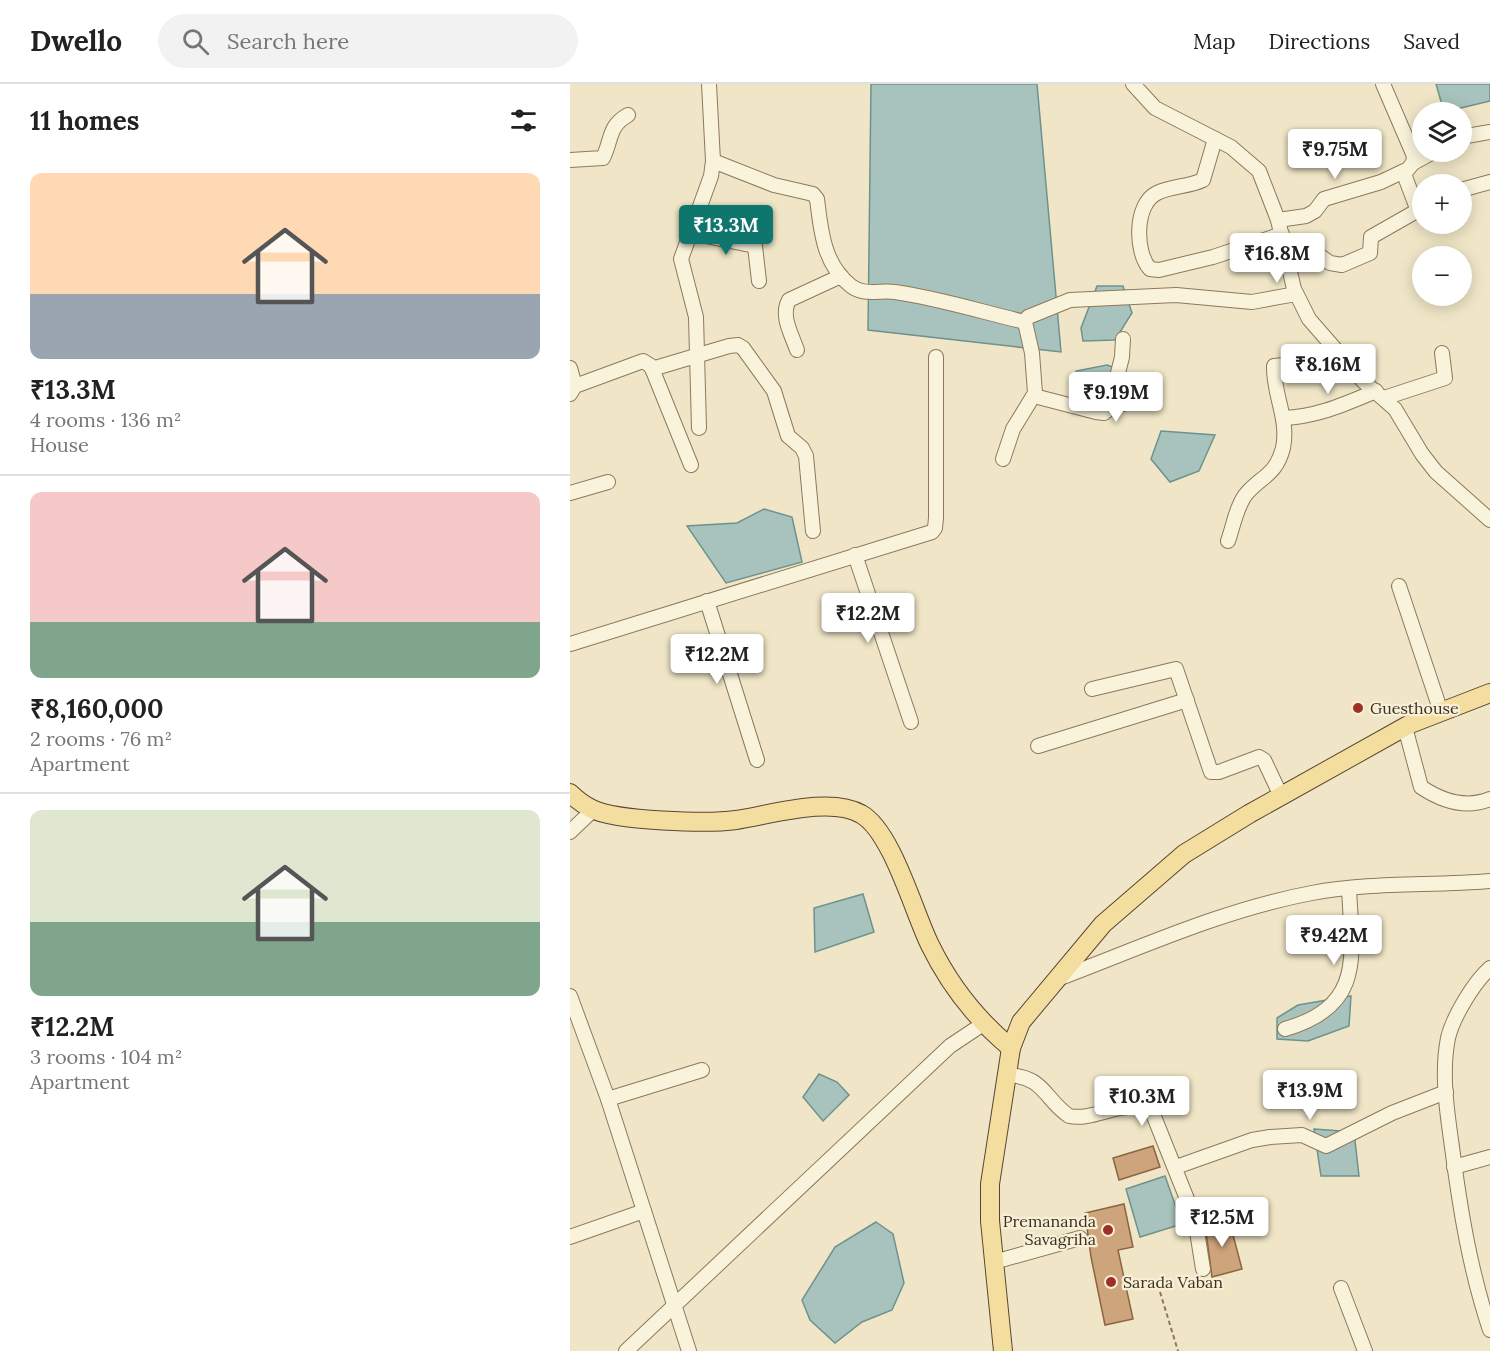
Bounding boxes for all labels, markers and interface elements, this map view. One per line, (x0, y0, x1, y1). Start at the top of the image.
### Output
search box (158, 14, 578, 68)
text: Dwello (30, 23, 122, 59)
icon: search (179, 25, 212, 58)
text: Search here (227, 27, 349, 55)
text: Map (1193, 28, 1236, 55)
text: Directions (1269, 28, 1370, 55)
text: Saved (1403, 28, 1460, 55)
map controls (1412, 102, 1472, 306)
button: layers (1412, 102, 1472, 162)
text: 11 homes (30, 104, 139, 137)
icon: filters (507, 104, 540, 137)
pin: ₹9.75M (1286, 129, 1384, 180)
text: ₹9.75M (1302, 136, 1368, 161)
button: + (1412, 174, 1472, 234)
pin: ₹13.3M (677, 205, 775, 256)
icon: home (231, 212, 339, 320)
text: ₹13.3M (693, 212, 759, 237)
pin: ₹16.8M (1228, 233, 1326, 284)
text: ₹16.8M (1244, 240, 1310, 265)
button: − (1412, 246, 1472, 306)
pin: ₹8.16M (1279, 344, 1377, 395)
text: ₹8.16M (1295, 351, 1361, 376)
pin: ₹9.19M (1067, 372, 1165, 423)
text: ₹13.3M (30, 373, 116, 406)
text: ₹9.19M (1083, 379, 1149, 404)
text: 4 rooms · 136 m² (30, 407, 182, 432)
text: House (30, 432, 89, 457)
icon: home (231, 531, 339, 639)
pin: ₹12.2M (819, 593, 917, 644)
text: ₹12.2M (836, 600, 900, 625)
pin: ₹12.2M (668, 634, 766, 685)
text: ₹12.2M (685, 641, 749, 666)
text: ₹8,160,000 (30, 692, 164, 725)
place label: Guesthouse (1370, 698, 1459, 718)
marker: Guesthouse (1351, 701, 1365, 715)
text: 2 rooms · 76 m² (30, 726, 172, 751)
text: Apartment (30, 751, 130, 776)
icon: home (231, 849, 339, 957)
pin: ₹9.42M (1285, 915, 1383, 966)
text: ₹9.42M (1300, 922, 1368, 947)
text: ₹12.2M (30, 1010, 114, 1043)
text: 3 rooms · 104 m² (30, 1044, 182, 1069)
text: Apartment (30, 1069, 130, 1094)
pin: ₹13.9M (1261, 1070, 1359, 1121)
pin: ₹10.3M (1093, 1076, 1191, 1127)
text: ₹13.9M (1277, 1077, 1343, 1102)
text: ₹10.3M (1108, 1083, 1176, 1108)
pin: ₹12.5M (1173, 1197, 1271, 1248)
text: ₹12.5M (1189, 1204, 1255, 1229)
place label: Premananda Savagriha (1003, 1211, 1096, 1249)
marker: Premananda Savagriha (1101, 1223, 1115, 1237)
place label: Sarada Vaban (1123, 1272, 1223, 1292)
marker: Sarada Vaban (1104, 1275, 1118, 1289)

